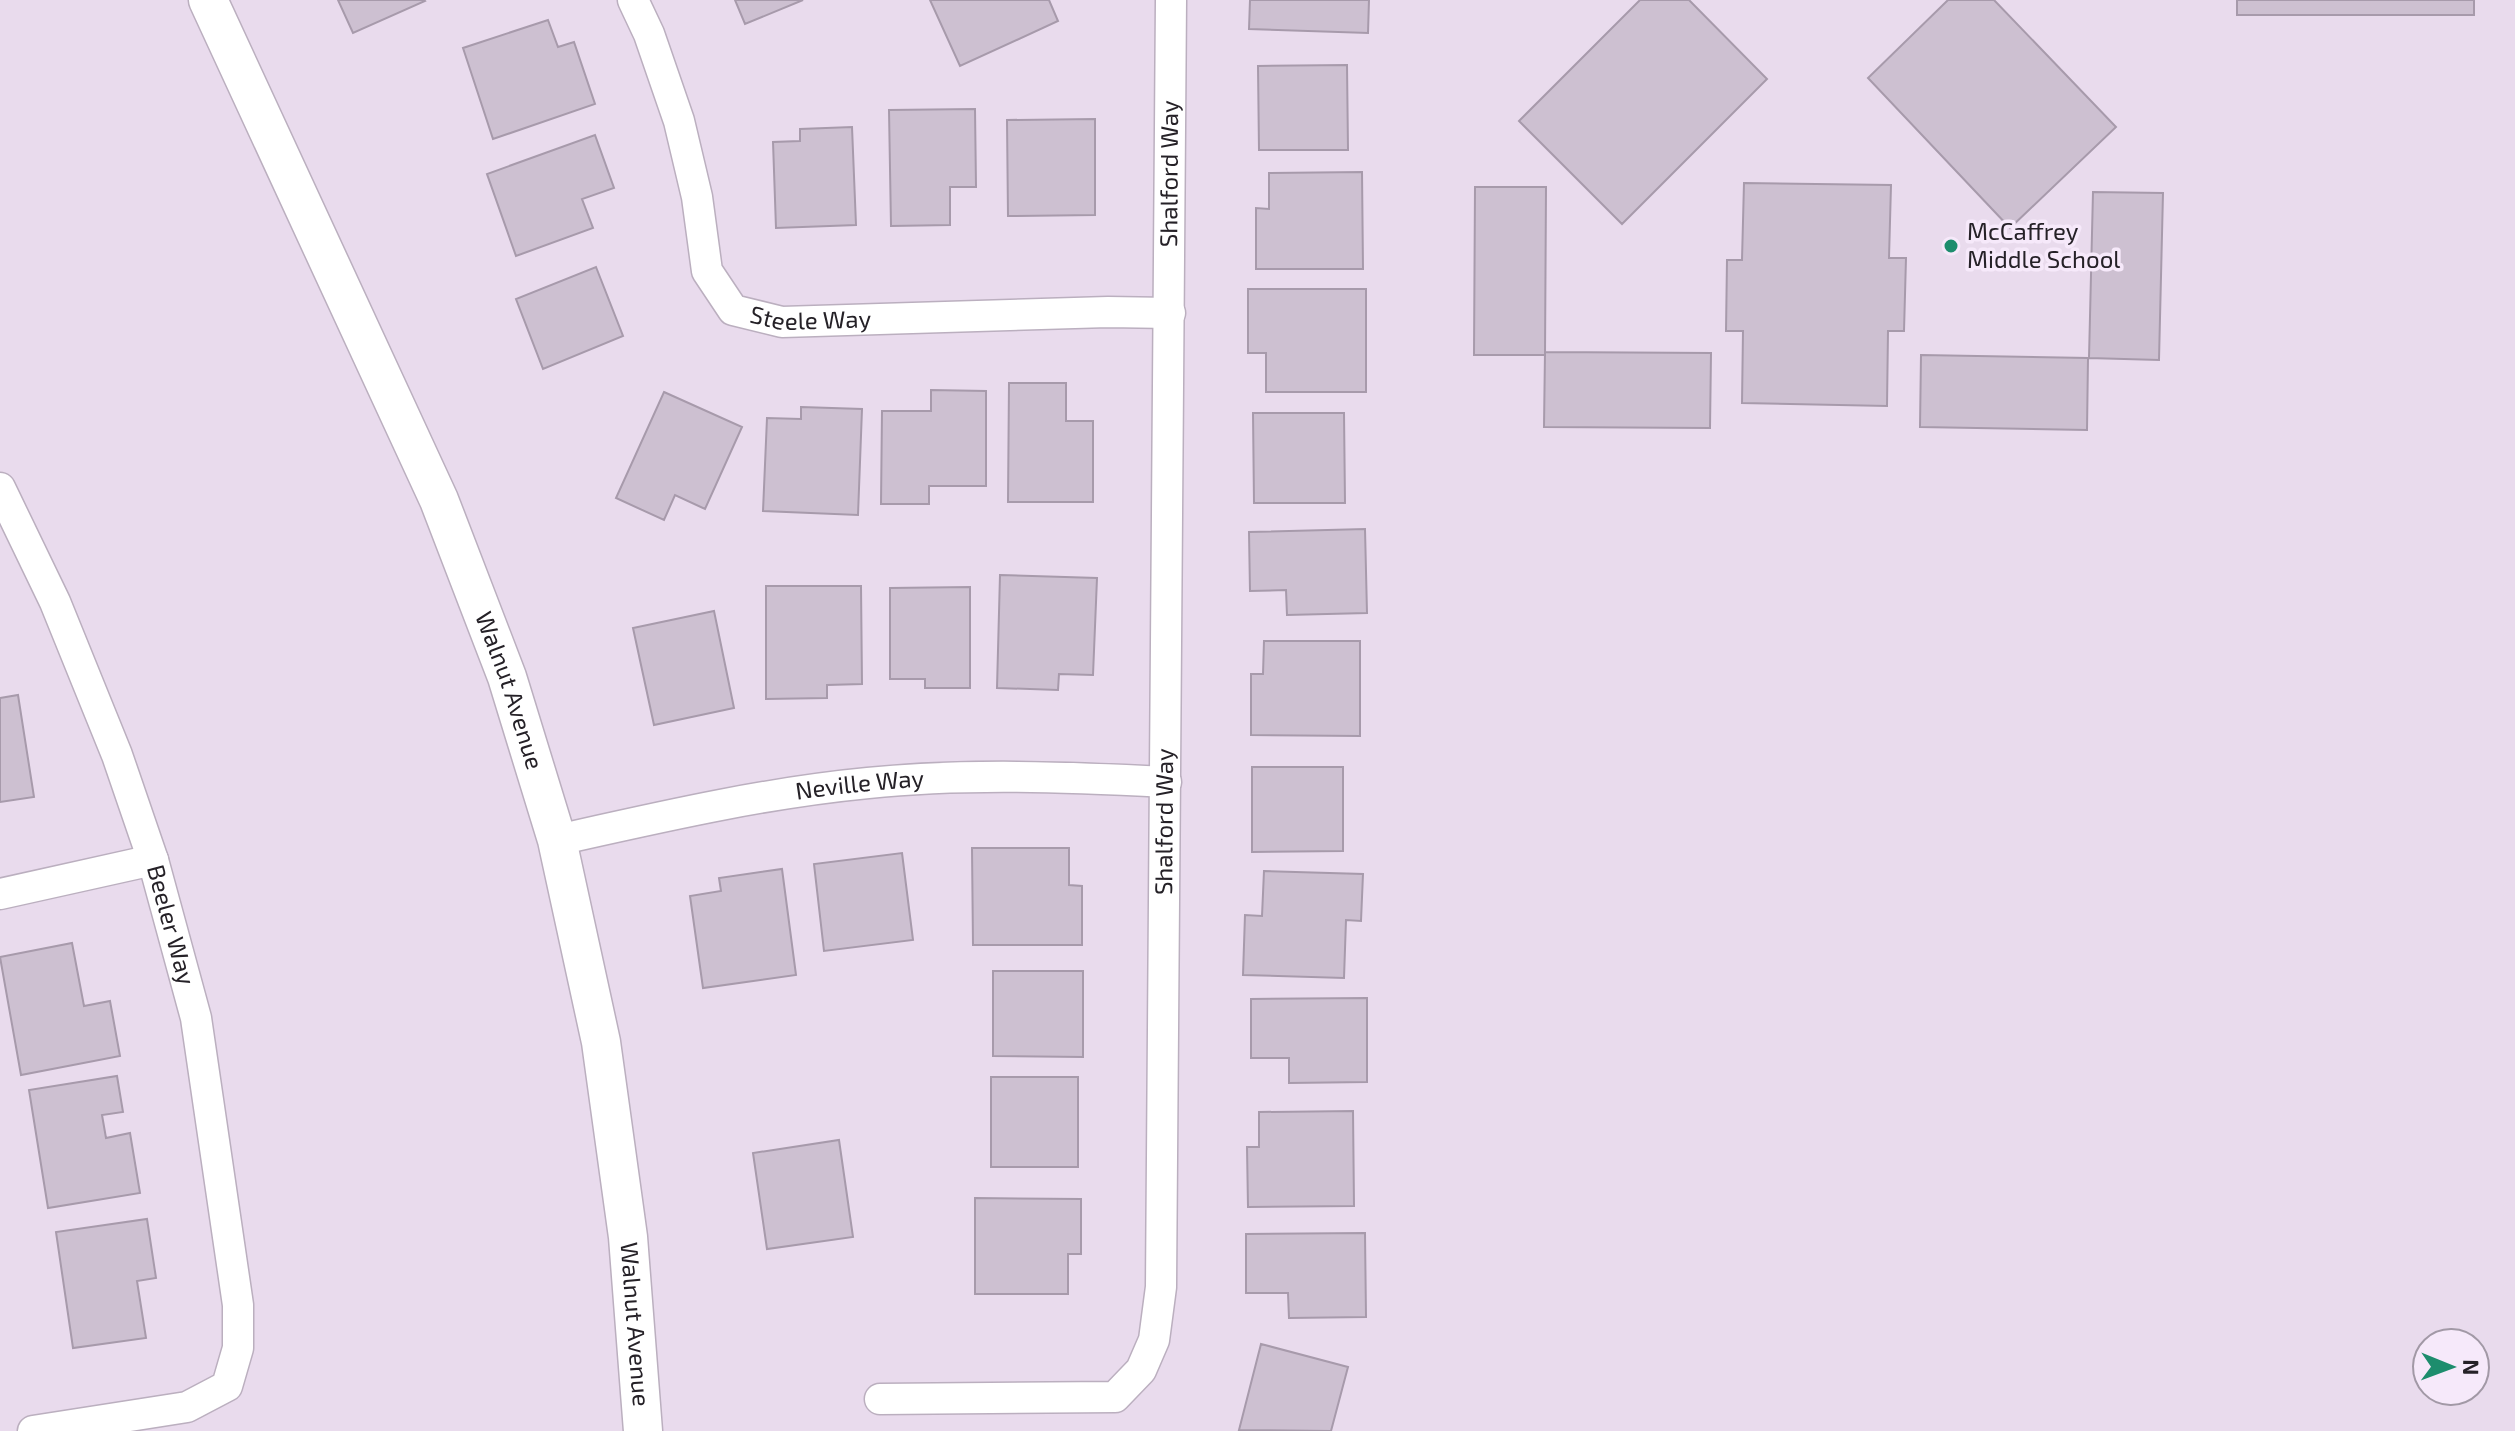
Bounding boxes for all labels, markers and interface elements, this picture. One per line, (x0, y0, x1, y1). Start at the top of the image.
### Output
street label: Shalford Way (1153, 100, 1183, 247)
place label: McCaffrey Middle School (1967, 216, 2120, 273)
marker: McCaffrey Middle School (1942, 237, 1960, 255)
street label: Steele Way (747, 299, 872, 335)
street label: Walnut Avenue (470, 607, 550, 773)
street label: Shalford Way (1148, 748, 1178, 895)
street label: Neville Way (793, 763, 925, 805)
street label: Beeler Way (142, 861, 202, 988)
street label: Walnut Avenue (615, 1241, 657, 1407)
north arrow (2411, 1327, 2491, 1407)
text: N (2459, 1359, 2485, 1376)

